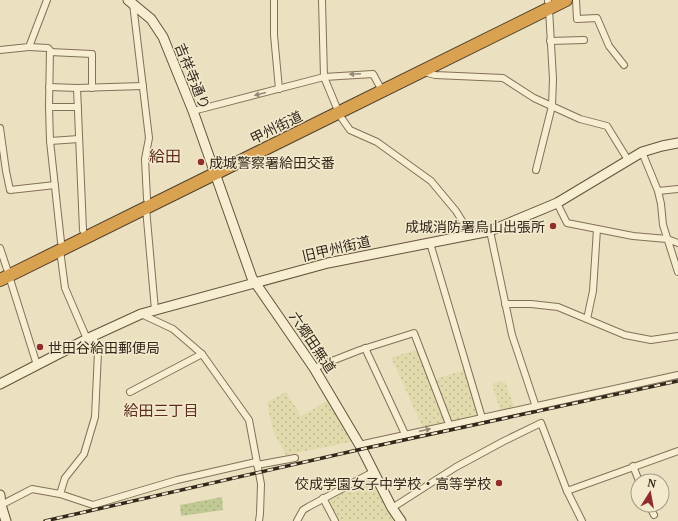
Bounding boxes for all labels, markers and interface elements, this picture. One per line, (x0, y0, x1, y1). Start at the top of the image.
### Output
street label: 吉祥寺通り (171, 40, 215, 112)
one-way arrow (349, 71, 361, 78)
one-way arrow (253, 91, 265, 97)
street label: 甲州街道 (247, 106, 305, 148)
district label: 給田 (149, 145, 181, 167)
place label: 成城警察署給田交番 (209, 153, 335, 172)
marker: 成城警察署給田交番 (196, 157, 206, 167)
place label: 成城消防署烏山出張所 (405, 217, 545, 236)
marker: 成城消防署烏山出張所 (548, 221, 558, 231)
street label: 旧甲州街道 (300, 231, 372, 265)
street label: 六郷田無道 (286, 308, 340, 376)
place label: 世田谷給田郵便局 (48, 338, 160, 357)
marker: 世田谷給田郵便局 (35, 342, 45, 352)
district label: 給田三丁目 (123, 400, 199, 420)
one-way arrow (418, 426, 431, 432)
north arrow (630, 473, 670, 513)
place label: 佼成学園女子中学校・高等学校 (295, 474, 491, 493)
text: N (646, 476, 658, 491)
marker: 佼成学園女子中学校・高等学校 (494, 478, 504, 488)

